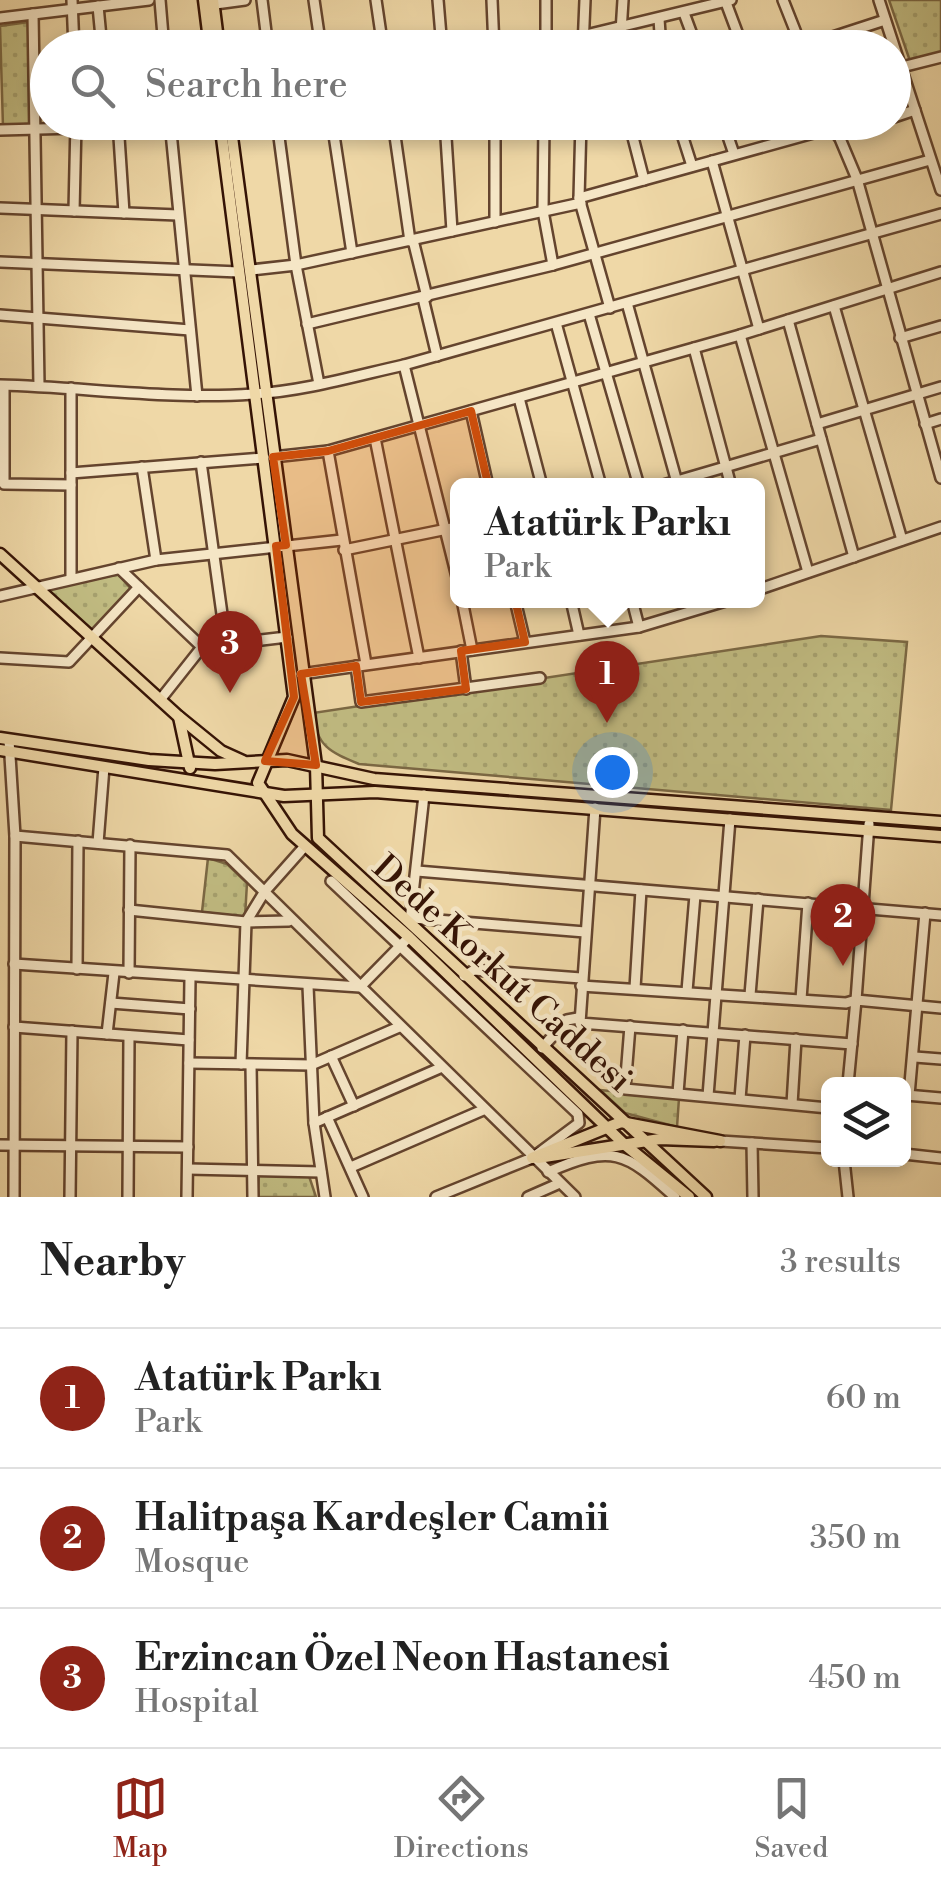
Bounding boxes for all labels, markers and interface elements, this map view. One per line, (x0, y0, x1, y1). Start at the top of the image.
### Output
search box (30, 30, 911, 140)
icon: search (65, 58, 120, 113)
text: Search here (145, 62, 348, 109)
popup (450, 478, 765, 608)
text: Atatürk Parkı (484, 500, 731, 547)
text: Park (484, 547, 551, 587)
pin: 3 (198, 610, 262, 693)
pin: 1 (574, 640, 640, 723)
your location (587, 747, 638, 798)
street label: Dede Korkut Caddesi (363, 846, 641, 1102)
pin: 2 (810, 884, 876, 966)
map controls (821, 1077, 911, 1167)
button: layers (821, 1077, 911, 1167)
text: Nearby (40, 1236, 185, 1289)
text: 3 results (780, 1242, 901, 1282)
text: Atatürk Parkı (135, 1355, 382, 1402)
text: 1 (65, 1378, 80, 1418)
text: 60 m (826, 1378, 901, 1418)
text: Park (135, 1402, 202, 1442)
text: Halitpaşa Kardeşler Camii (135, 1495, 609, 1542)
text: 2 (62, 1518, 83, 1558)
text: 350 m (810, 1518, 901, 1558)
text: Mosque (135, 1542, 249, 1582)
text: Erzincan Özel Neon Hastanesi (135, 1635, 670, 1682)
text: 3 (63, 1658, 82, 1698)
text: 450 m (808, 1658, 901, 1698)
text: Hospital (135, 1682, 259, 1722)
tab: Map (113, 1771, 168, 1866)
tab: Directions (394, 1771, 529, 1866)
tab: Saved (755, 1771, 828, 1866)

